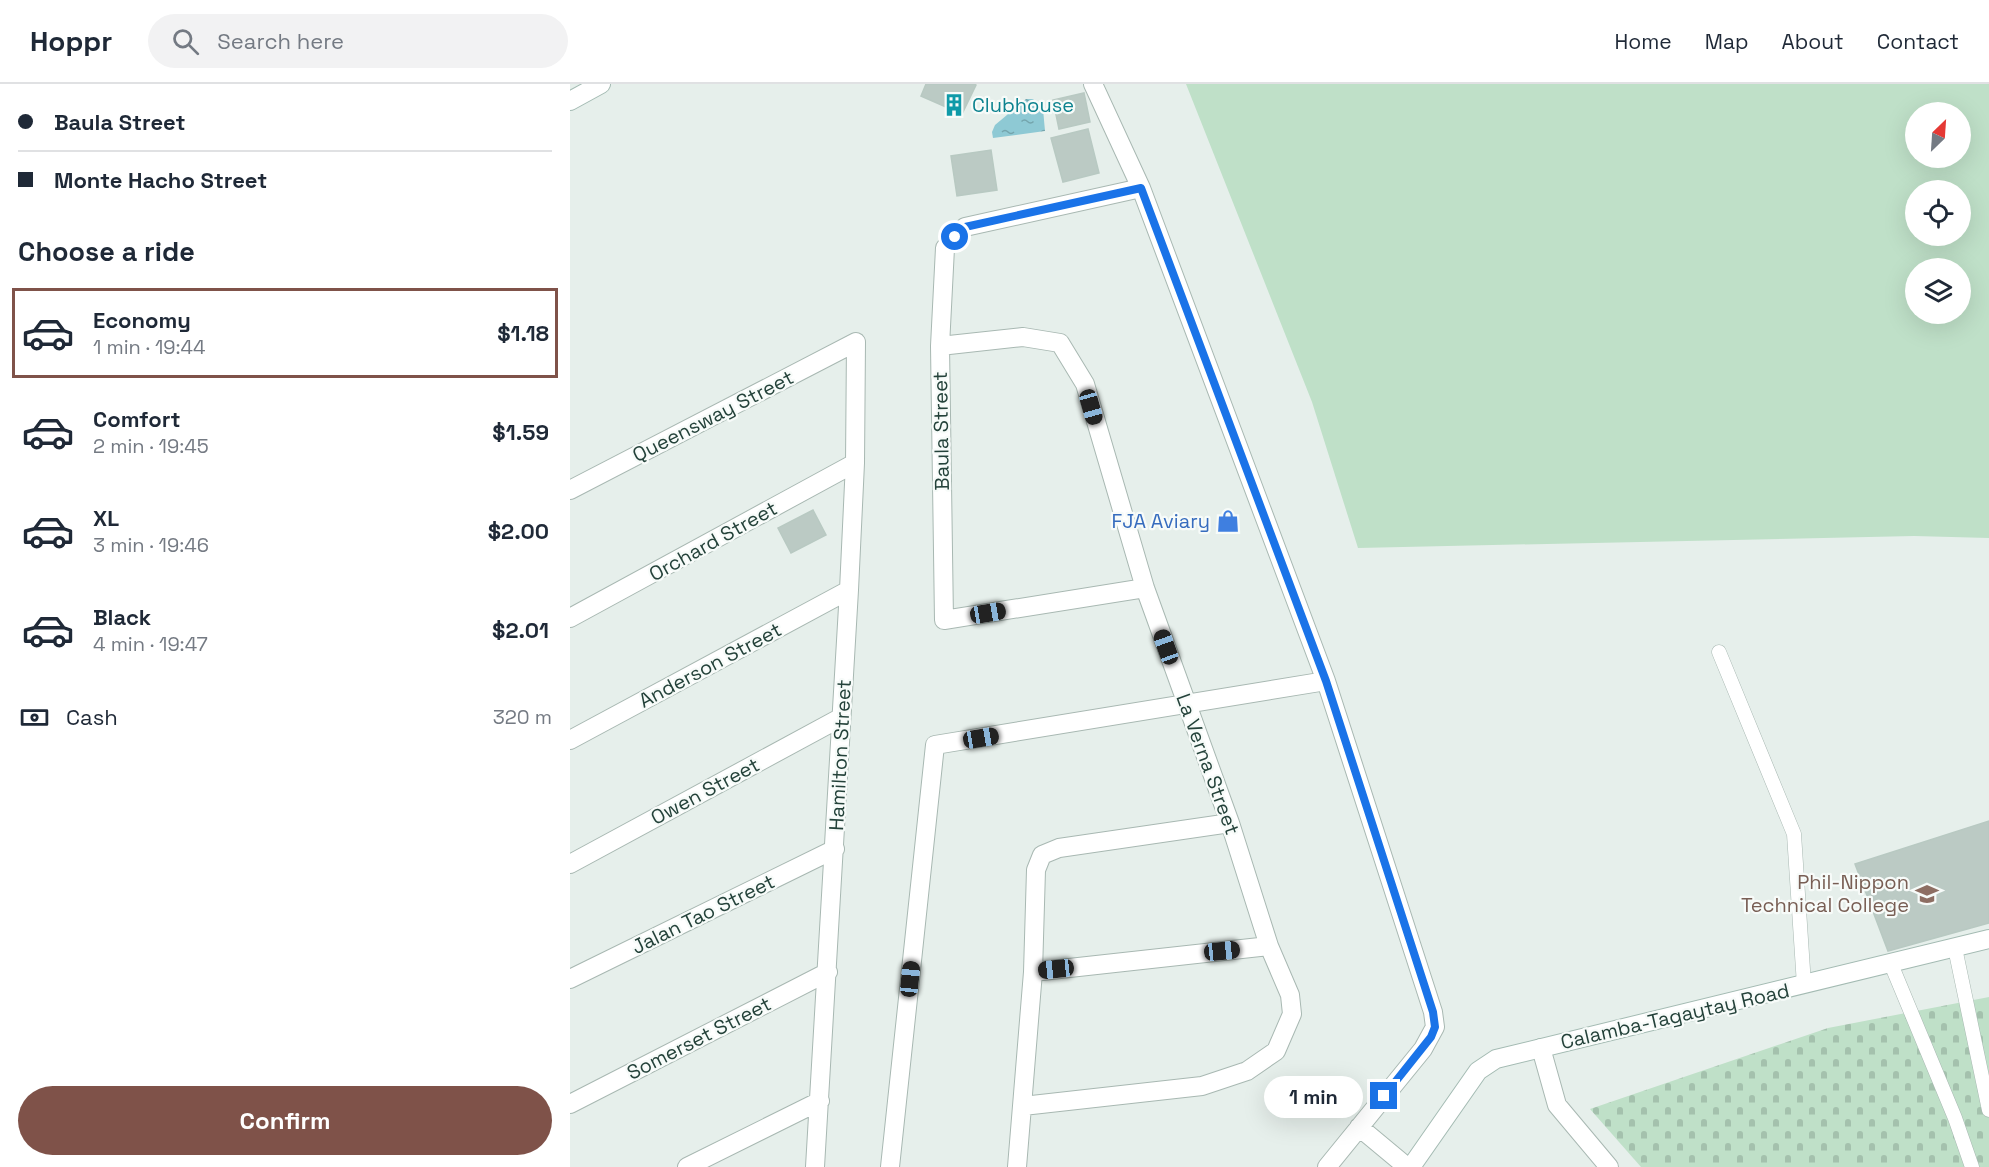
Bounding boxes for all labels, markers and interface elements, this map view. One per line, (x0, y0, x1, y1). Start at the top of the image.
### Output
search box (148, 14, 568, 68)
text: Hoppr (30, 23, 112, 59)
icon: search (169, 25, 202, 58)
text: Search here (217, 27, 344, 55)
text: Home (1614, 28, 1672, 55)
text: Map (1705, 28, 1749, 55)
text: About (1782, 28, 1844, 55)
text: Contact (1877, 28, 1959, 55)
building icon: Clubhouse (941, 92, 967, 118)
place label: Clubhouse (972, 92, 1074, 118)
north arrow (1905, 102, 1971, 168)
map controls (1905, 102, 1971, 324)
text: Baula Street (54, 108, 185, 136)
text: Monte Hacho Street (54, 166, 267, 194)
button: locate (1905, 180, 1971, 246)
route start (941, 223, 968, 250)
text: Choose a ride (18, 234, 195, 269)
button: layers (1905, 258, 1971, 324)
icon: car (21, 306, 75, 360)
text: Economy (93, 306, 191, 334)
text: $1.18 (497, 319, 549, 347)
text: 1 min · 19:44 (93, 334, 206, 360)
street label: Queensway Street (628, 364, 798, 468)
street label: Baula Street (927, 371, 955, 491)
car (1077, 387, 1105, 427)
icon: car (21, 405, 75, 459)
text: Comfort (93, 405, 181, 433)
text: $1.59 (492, 418, 549, 446)
text: 2 min · 19:45 (93, 433, 209, 459)
street label: Orchard Street (644, 495, 782, 587)
icon: car (21, 504, 75, 558)
text: XL (93, 504, 119, 532)
place label: FJA Aviary (1112, 508, 1210, 534)
shop icon: FJA Aviary (1215, 508, 1241, 534)
text: $2.00 (488, 517, 549, 545)
text: 3 min · 19:46 (93, 532, 209, 558)
car (969, 601, 1007, 625)
icon: car (21, 603, 75, 657)
text: Black (93, 603, 151, 631)
text: $2.01 (492, 616, 549, 644)
street label: Anderson Street (634, 616, 786, 714)
car (1151, 627, 1181, 667)
text: 4 min · 19:47 (93, 631, 208, 657)
street label: Hamilton Street (823, 679, 857, 831)
street label: La Verna Street (1170, 690, 1246, 838)
icon: cash (18, 701, 51, 734)
text: Cash (66, 703, 118, 731)
text: 320 m (493, 704, 552, 730)
car (962, 726, 1000, 750)
street label: Owen Street (646, 751, 764, 831)
street label: Jalan Tao Street (627, 868, 779, 960)
place label: Phil-Nippon Technical College (1741, 869, 1909, 918)
school or university icon: Phil-Nippon Technical College (1914, 881, 1940, 907)
car (1203, 940, 1241, 962)
car (1037, 958, 1075, 980)
car (899, 960, 921, 998)
street label: Calamba-Tagaytay Road (1558, 977, 1792, 1055)
street label: Somerset Street (623, 990, 775, 1086)
callout: 1 min (1264, 1075, 1363, 1117)
route end (1370, 1082, 1397, 1109)
text: 1 min (1289, 1084, 1338, 1110)
button: Confirm (18, 1086, 552, 1155)

